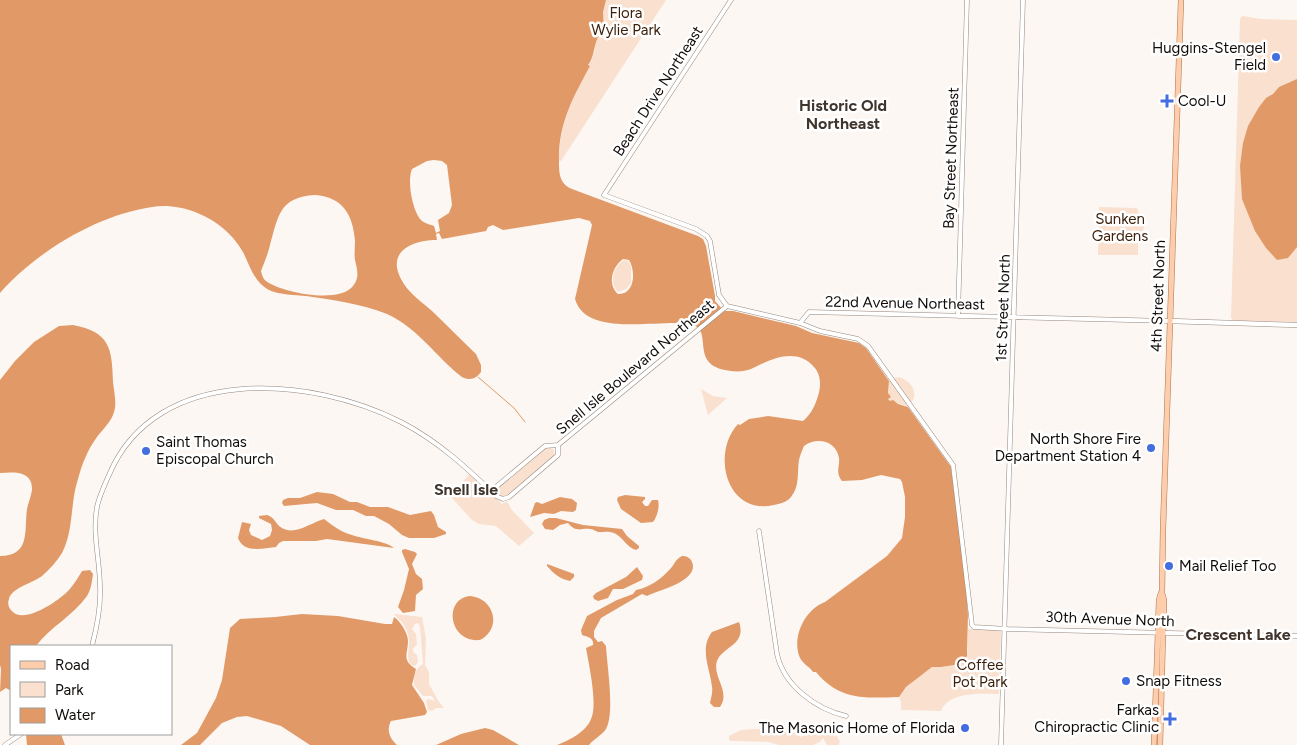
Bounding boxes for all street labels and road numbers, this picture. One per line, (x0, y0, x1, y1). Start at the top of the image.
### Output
street label: Beach Drive Northeast (609, 22, 707, 159)
street label: Bay Street Northeast (940, 86, 962, 229)
street label: 4th Street North (1147, 240, 1169, 352)
street label: 1st Street North (992, 254, 1014, 362)
street label: 22nd Avenue Northeast (825, 293, 985, 313)
street label: Snell Isle Boulevard Northeast (552, 295, 718, 438)
street label: 30th Avenue North (1045, 608, 1175, 630)

